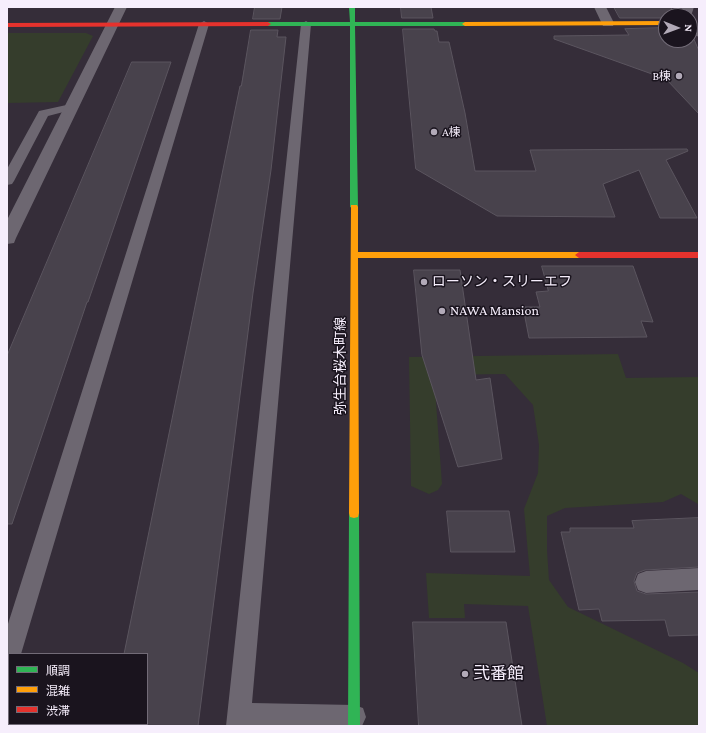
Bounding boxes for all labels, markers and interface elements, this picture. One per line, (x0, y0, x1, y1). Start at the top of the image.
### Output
north arrow (658, 8, 698, 48)
text: N (683, 24, 695, 32)
place label: B棟 (652, 69, 671, 83)
marker: B棟 (674, 71, 684, 81)
place label: A棟 (442, 125, 461, 139)
marker: A棟 (429, 127, 439, 137)
place label: ローソン・スリーエフ (432, 274, 572, 290)
marker: ローソン・スリーエフ (419, 277, 429, 287)
place label: NAWA Mansion (450, 303, 539, 319)
marker: NAWA Mansion (437, 306, 447, 316)
street label: 弥生台桜木町線 (333, 317, 349, 415)
legend (8, 653, 148, 725)
text: 順調 (46, 664, 70, 678)
place label: 弐番館 (473, 664, 524, 684)
marker: 弐番館 (460, 669, 470, 679)
text: 混雑 (46, 684, 70, 698)
text: 渋滞 (46, 704, 70, 718)

